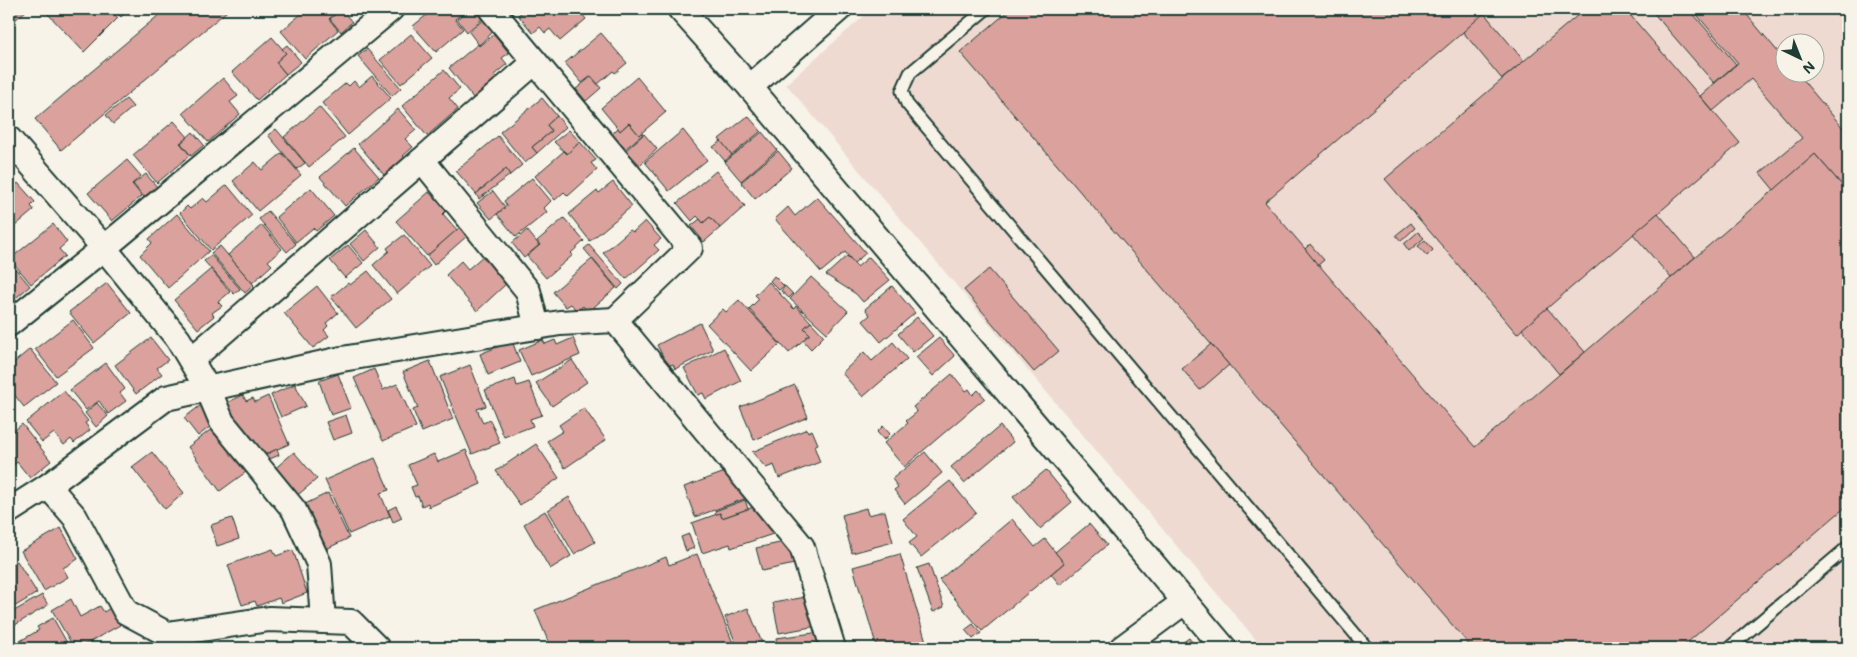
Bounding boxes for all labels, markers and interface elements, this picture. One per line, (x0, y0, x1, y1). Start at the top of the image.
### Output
north arrow (1774, 32, 1824, 82)
text: N (1799, 57, 1820, 78)

